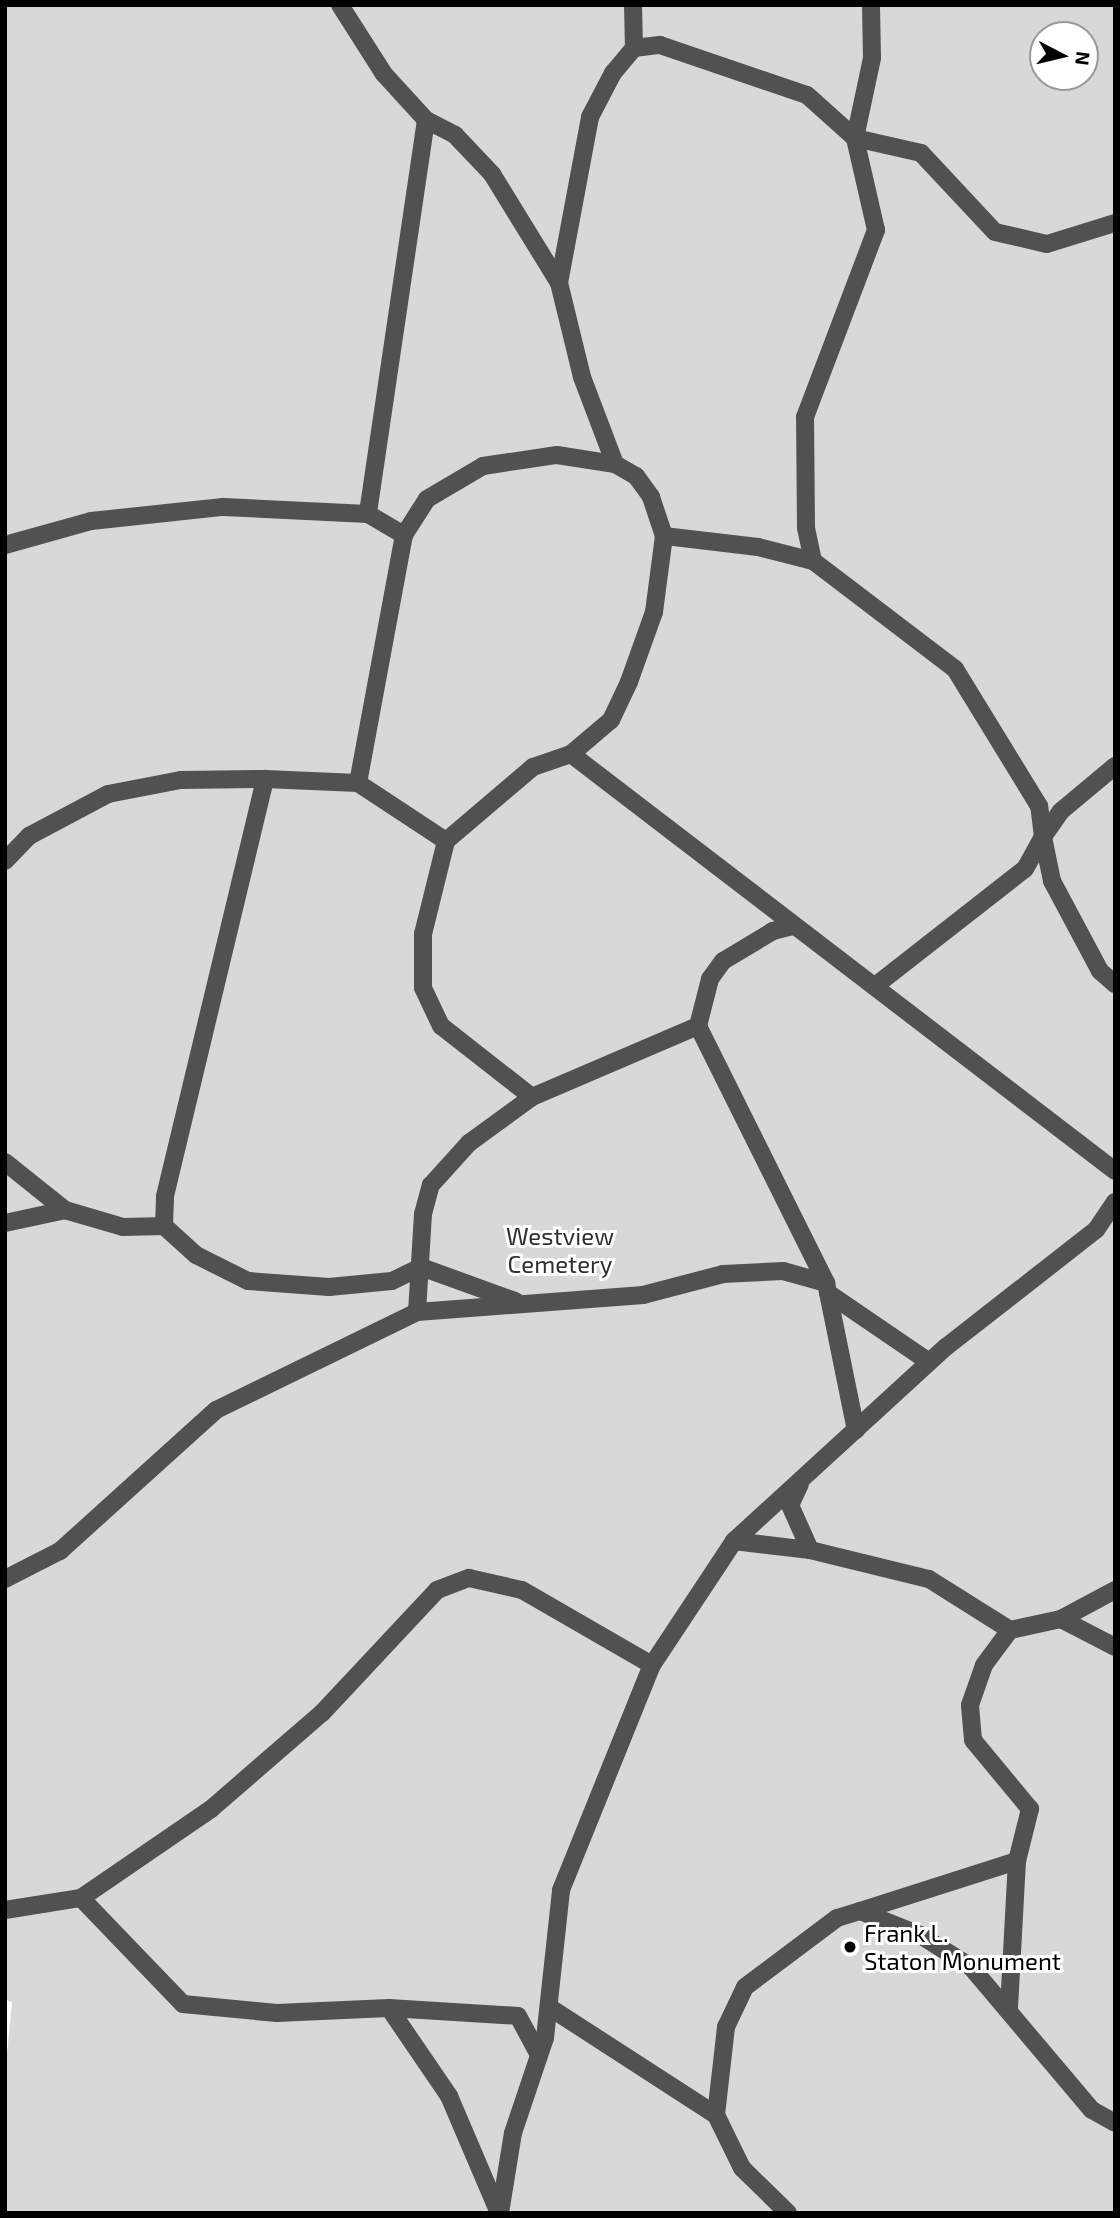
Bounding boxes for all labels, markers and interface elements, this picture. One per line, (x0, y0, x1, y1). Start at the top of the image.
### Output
north arrow (1029, 21, 1099, 91)
text: N (1071, 50, 1096, 67)
park label: Westview Cemetery (506, 1222, 614, 1278)
place label: Frank L. Staton Monument (864, 1919, 1061, 1975)
marker: Frank L. Staton Monument (842, 1939, 858, 1955)

